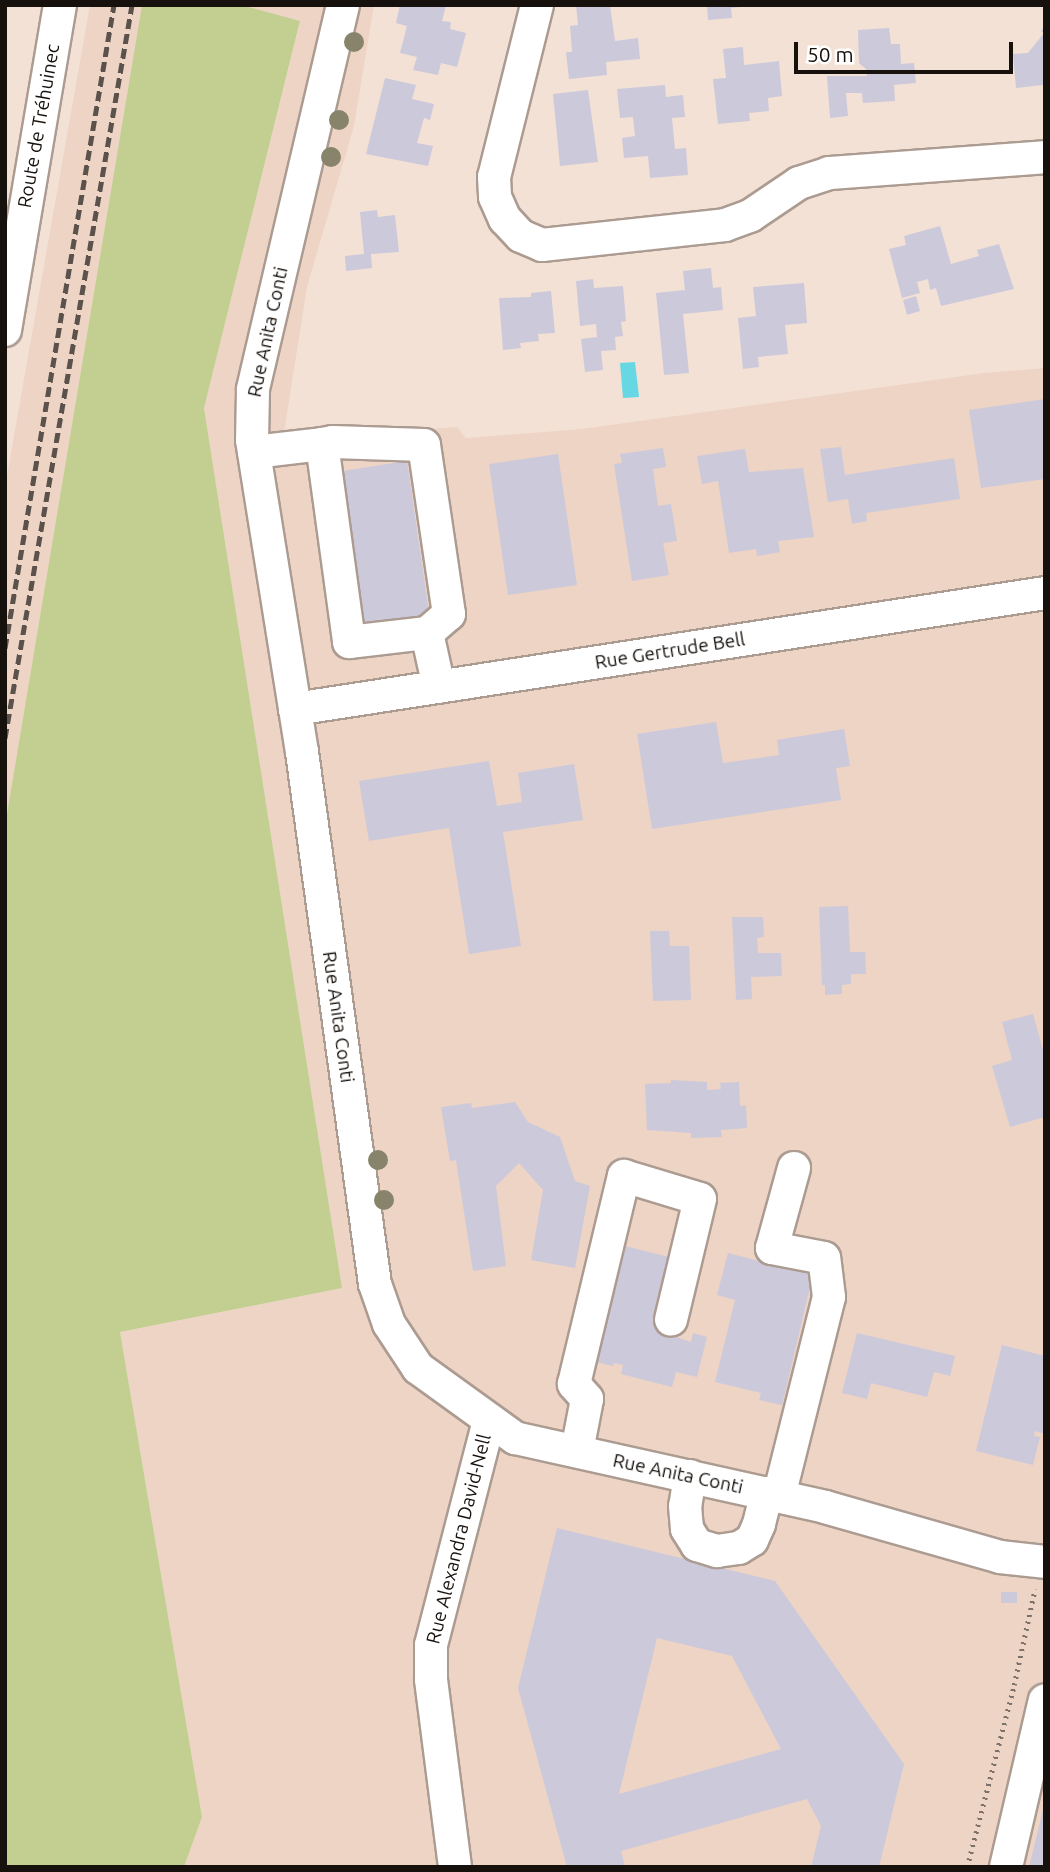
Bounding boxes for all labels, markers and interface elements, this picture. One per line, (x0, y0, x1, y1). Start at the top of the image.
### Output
scale bar (798, 28, 1017, 72)
street label: Route de Tréhuinec (13, 42, 65, 210)
text: 50 m (807, 42, 854, 66)
street label: Rue Anita Conti (243, 265, 293, 399)
street label: Rue Gertrude Bell (593, 628, 747, 674)
street label: Rue Anita Conti (317, 950, 359, 1084)
street label: Rue Alexandra David-Nell (422, 1432, 496, 1646)
street label: Rue Anita Conti (611, 1449, 745, 1499)

